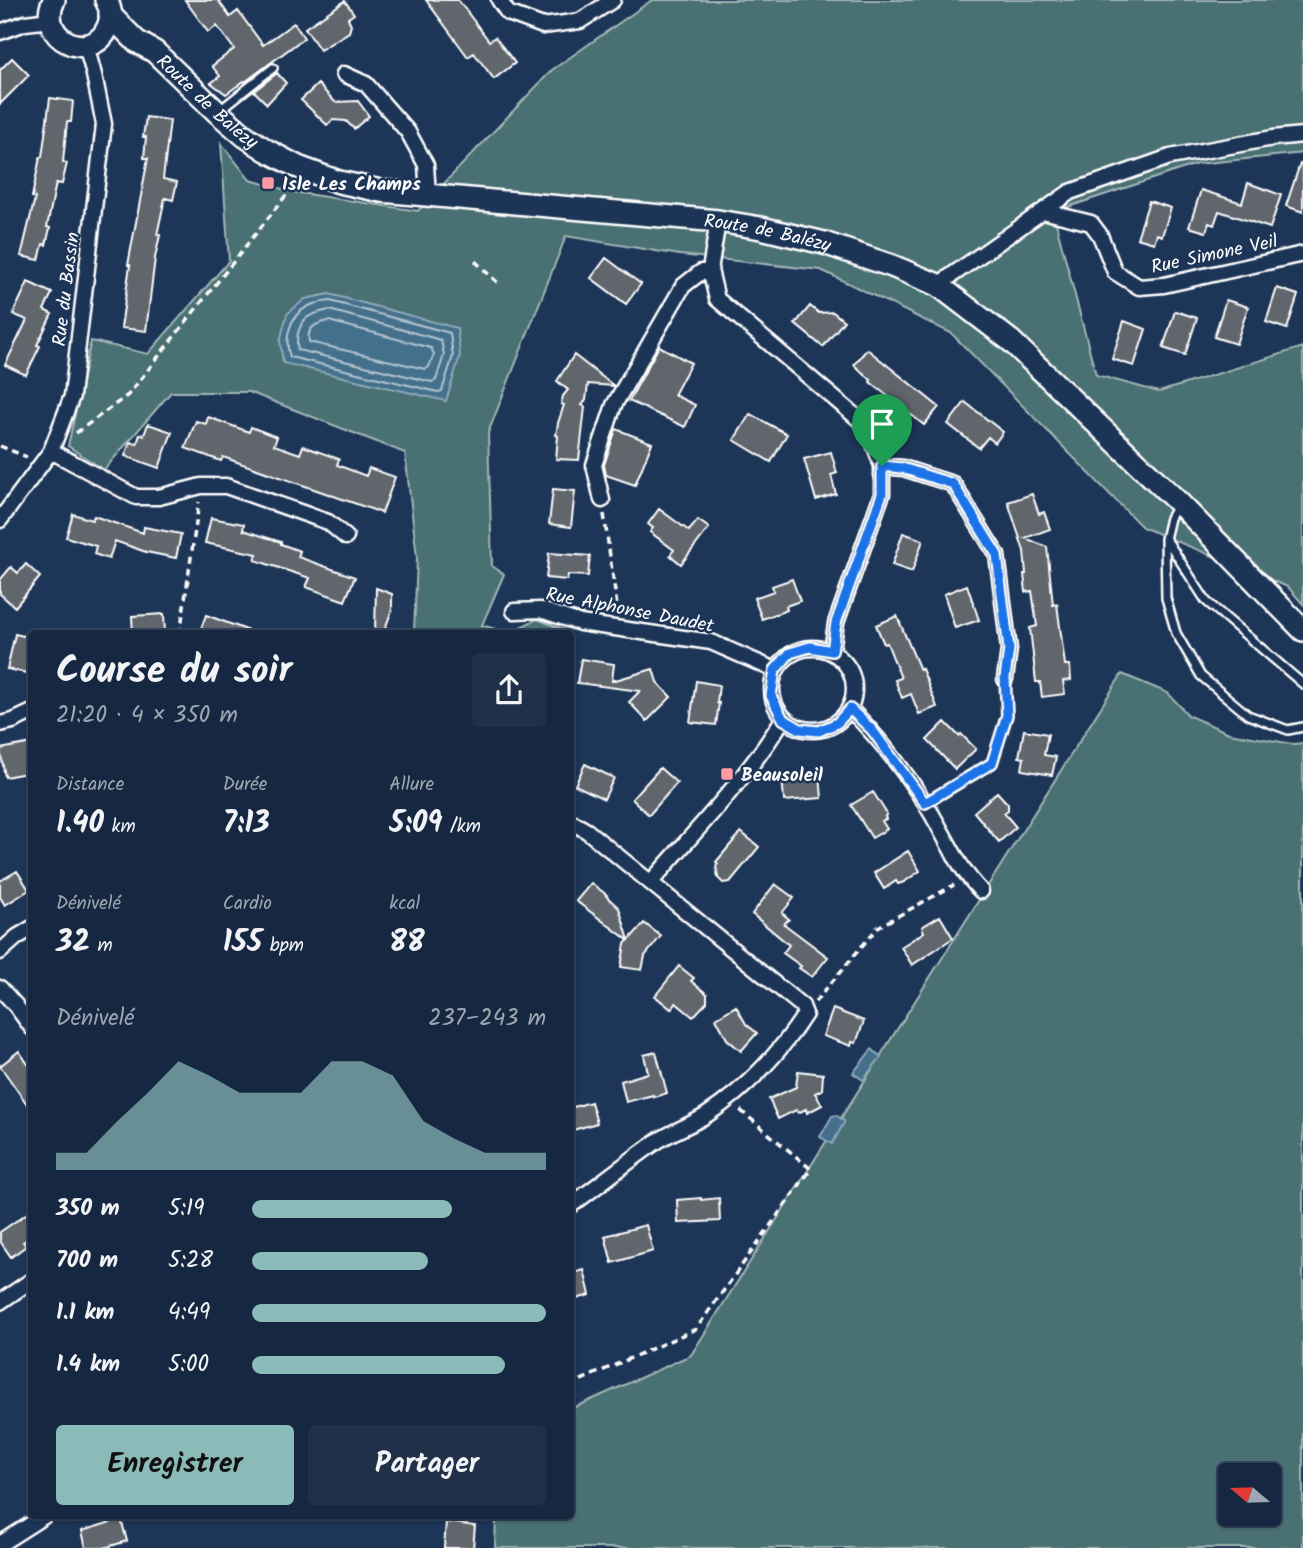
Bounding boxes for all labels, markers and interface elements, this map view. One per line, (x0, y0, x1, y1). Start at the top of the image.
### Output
street label: Route de Balézy (149, 48, 265, 158)
place label: Isle Les Champs (282, 170, 421, 200)
marker: Isle Les Champs (260, 175, 276, 191)
street label: Route de Balézy (703, 207, 836, 262)
street label: Rue Simone Veil (1148, 227, 1281, 283)
street label: Rue du Bassin (45, 231, 89, 348)
pin (852, 394, 912, 466)
icon: arrive (863, 405, 901, 443)
street label: Rue Alphonse Daudet (543, 580, 717, 642)
text: Course du soir (56, 642, 292, 702)
button: share (472, 653, 546, 727)
text: 21:20 · 4 × 350 m (56, 698, 238, 734)
place label: Beausoleil (741, 761, 824, 791)
marker: Beausoleil (719, 766, 735, 782)
text: Distance (56, 770, 124, 800)
text: Durée (223, 770, 267, 800)
text: Allure (389, 770, 434, 800)
text: 1.40 (56, 800, 104, 848)
text: 7:13 (223, 800, 270, 848)
text: 5:09 (389, 800, 442, 848)
text: km (104, 812, 136, 842)
text: /km (442, 812, 481, 842)
text: Dénivelé (56, 889, 121, 919)
text: Cardio (223, 889, 272, 919)
text: kcal (389, 889, 420, 919)
text: 32 (56, 919, 90, 967)
text: 155 (223, 919, 262, 967)
text: 88 (389, 919, 425, 967)
text: m (90, 931, 113, 961)
text: bpm (262, 931, 304, 961)
text: Dénivelé (56, 1001, 134, 1037)
text: 237–243 m (428, 1001, 546, 1037)
text: 350 m (56, 1191, 120, 1227)
text: 5:19 (168, 1191, 204, 1227)
text: 700 m (56, 1243, 118, 1279)
text: 5:28 (168, 1243, 213, 1279)
text: 1.1 km (56, 1295, 114, 1331)
text: 4:49 (168, 1295, 210, 1331)
text: 1.4 km (56, 1347, 120, 1383)
text: 5:00 (168, 1347, 209, 1383)
button: Enregistrer (56, 1425, 294, 1505)
button: Partager (308, 1425, 546, 1505)
north arrow (1218, 1463, 1281, 1526)
map controls (1218, 1463, 1281, 1526)

